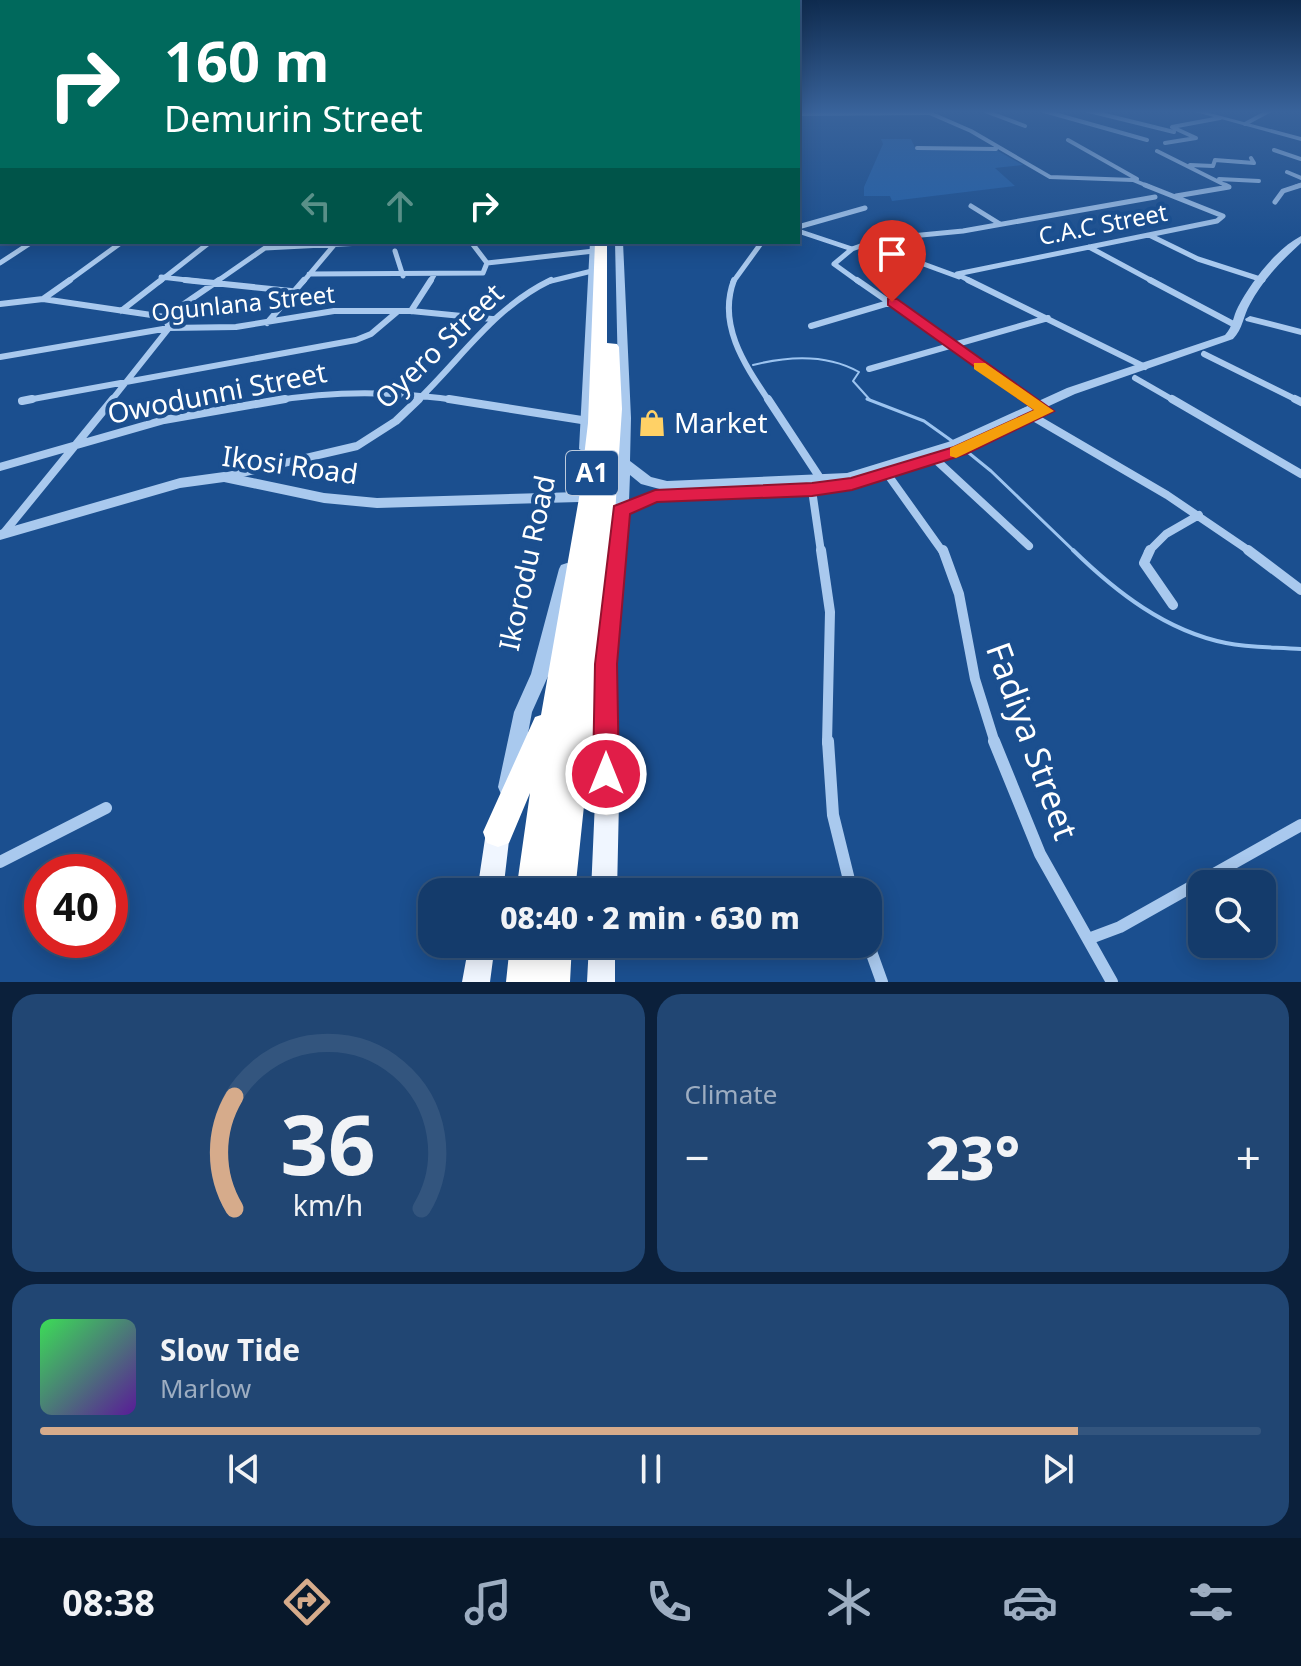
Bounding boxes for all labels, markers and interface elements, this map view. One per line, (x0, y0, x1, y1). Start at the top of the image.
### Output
text: 160 m (164, 22, 329, 98)
icon: right (32, 32, 136, 136)
text: Demurin Street (164, 94, 423, 143)
icon: left (294, 184, 338, 228)
icon: ahead (378, 184, 422, 228)
icon: right (462, 184, 506, 228)
street label: C.A.C Street (1035, 195, 1170, 252)
pin (858, 220, 926, 302)
icon: arrive (870, 232, 914, 276)
street label: Oyero Street (366, 274, 511, 416)
street label: Ogunlana Street (149, 276, 337, 329)
street label: Owodunni Street (104, 352, 330, 432)
place label: Market (674, 403, 768, 441)
shop icon: Market (637, 408, 667, 438)
street label: Ikosi Road (220, 436, 360, 492)
road number: A1 (566, 451, 618, 495)
street label: Ikorodu Road (489, 472, 563, 654)
street label: Fadiya Street (976, 636, 1090, 846)
position arrow (564, 732, 648, 816)
speed limit sign: 40 (24, 854, 128, 958)
map controls (1188, 870, 1276, 958)
button: search (1188, 870, 1276, 958)
text: 08:40 · 2 min · 630 m (500, 897, 800, 938)
text: Climate (685, 1076, 777, 1112)
text: 36 (281, 1086, 376, 1199)
text: 23° (925, 1116, 1020, 1198)
text: − (685, 1127, 710, 1187)
text: + (1236, 1127, 1261, 1187)
text: km/h (293, 1185, 363, 1224)
text: Slow Tide (160, 1329, 300, 1370)
text: Marlow (160, 1370, 251, 1406)
icon: previous (222, 1447, 266, 1491)
icon: pause (629, 1447, 673, 1491)
icon: next (1036, 1447, 1080, 1491)
icon: directions (279, 1574, 335, 1630)
icon: music (460, 1574, 516, 1630)
icon: phone (641, 1574, 697, 1630)
icon: climate (821, 1574, 877, 1630)
icon: car (1002, 1574, 1058, 1630)
icon: filters (1183, 1574, 1239, 1630)
text: 08:38 (62, 1578, 155, 1627)

